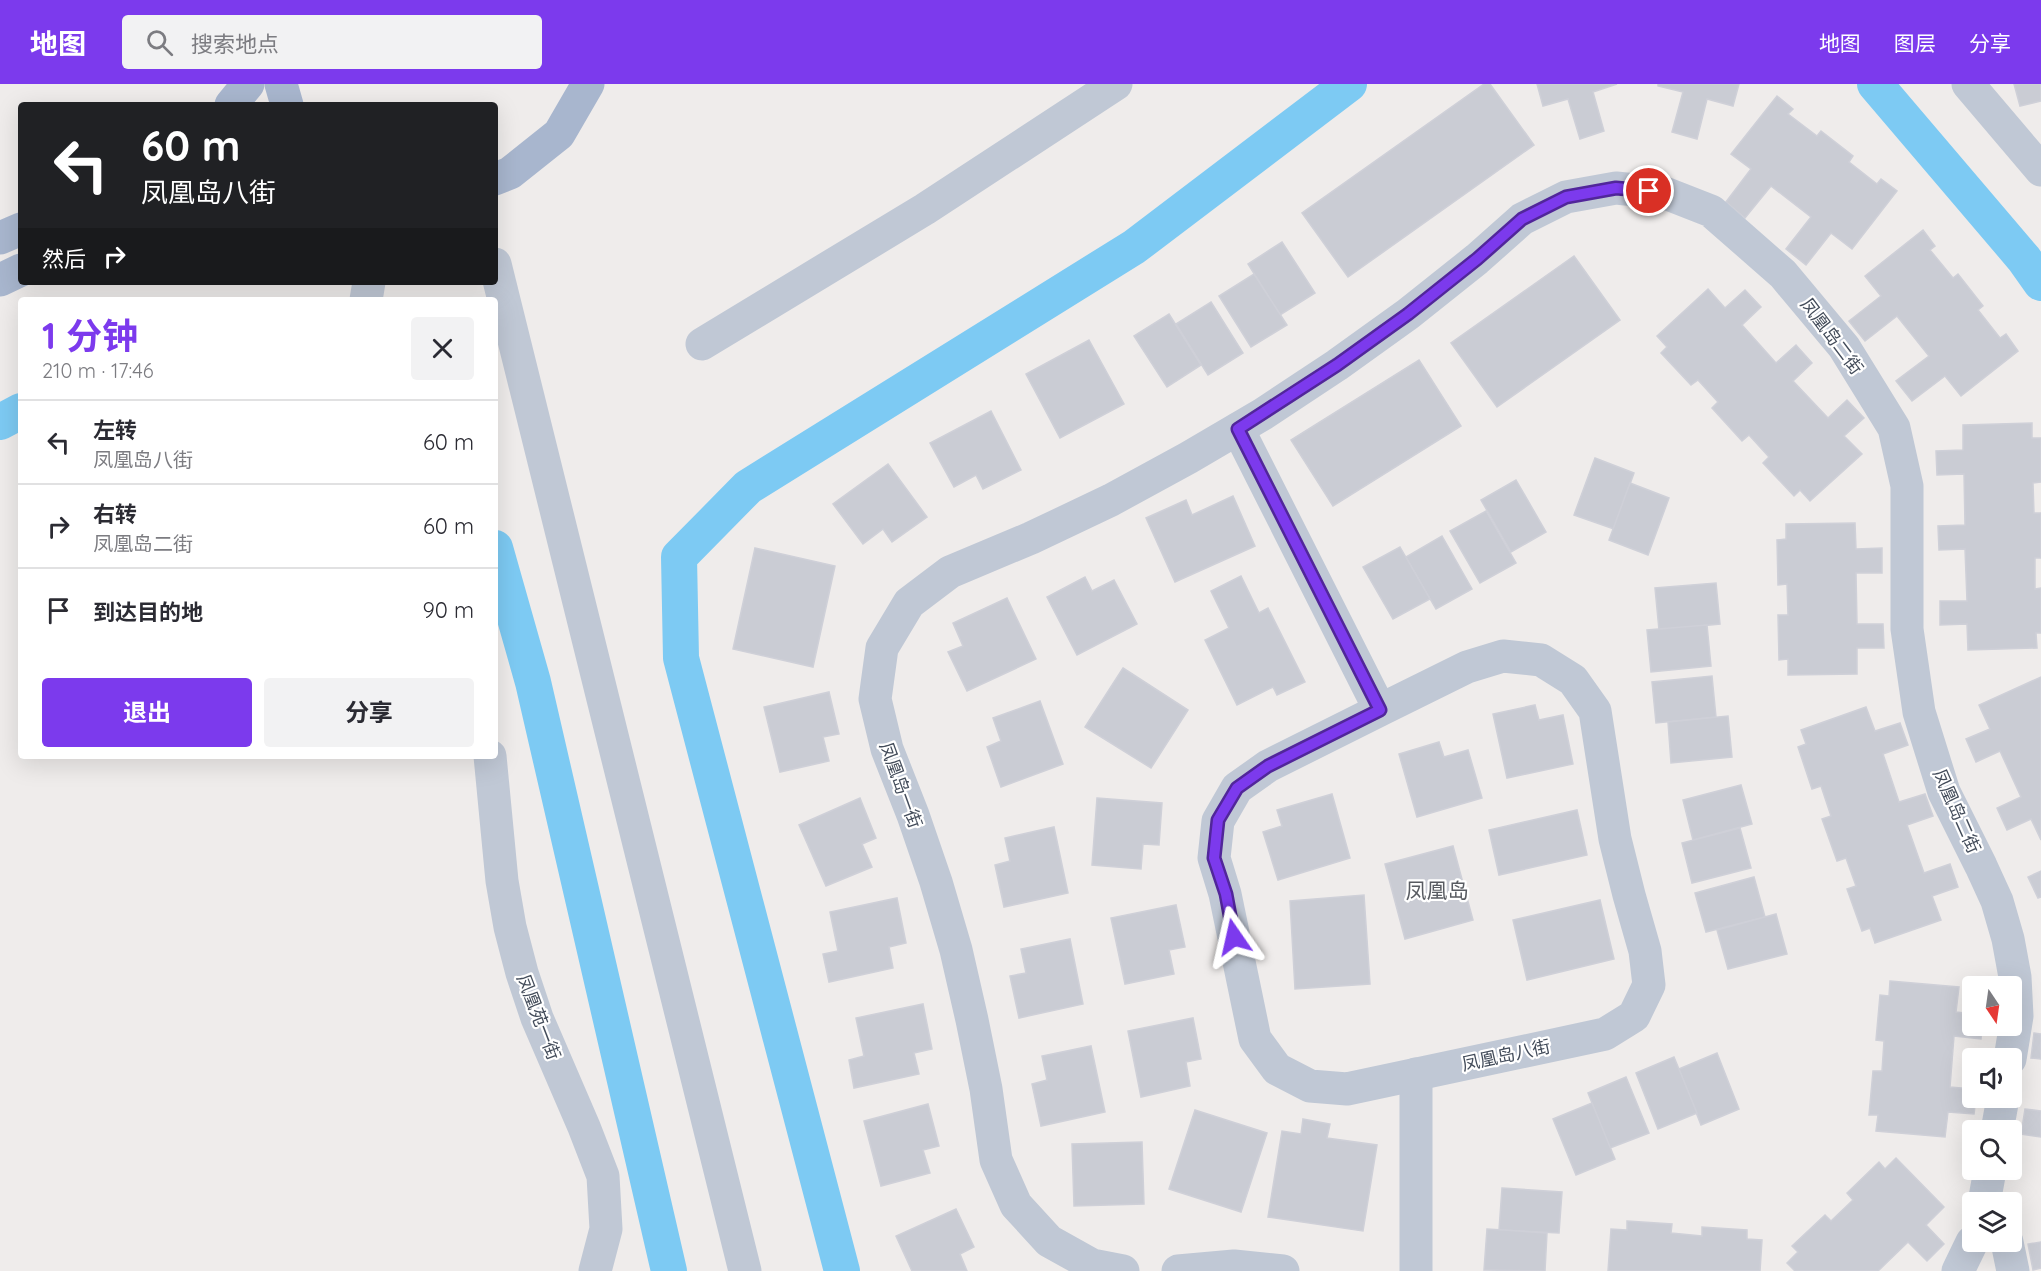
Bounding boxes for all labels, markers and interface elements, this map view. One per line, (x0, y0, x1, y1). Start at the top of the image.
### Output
search box (122, 15, 542, 69)
text: 地图 (30, 26, 86, 61)
icon: search (143, 26, 176, 59)
text: 搜索地点 (191, 30, 279, 58)
text: 地图 (1819, 30, 1861, 56)
text: 图层 (1894, 30, 1936, 56)
text: 分享 (1969, 30, 2011, 56)
text: 60 m (141, 119, 241, 172)
icon: left (42, 126, 120, 204)
pin (1623, 165, 1674, 216)
icon: arrive (1632, 174, 1665, 207)
text: 凤凰岛八街 (141, 175, 276, 209)
icon: right (98, 240, 131, 273)
text: 然后 (42, 245, 86, 273)
street label: 凤凰岛二街 (1796, 293, 1868, 379)
text: 1 分钟 (42, 313, 138, 358)
button: close (411, 317, 474, 380)
text: 210 m · 17:46 (42, 358, 154, 383)
text: 左转 (93, 416, 137, 444)
icon: left (42, 426, 75, 459)
text: 60 m (423, 428, 474, 456)
text: 凤凰岛八街 (93, 447, 193, 472)
text: 右转 (93, 500, 137, 528)
icon: right (42, 510, 75, 543)
text: 60 m (423, 512, 474, 540)
text: 凤凰岛二街 (93, 531, 193, 556)
icon: arrive (42, 594, 75, 627)
text: 90 m (423, 596, 474, 624)
text: 到达目的地 (93, 598, 203, 626)
button: 退出 (42, 678, 252, 747)
button: 分享 (264, 678, 474, 747)
street label: 凤凰岛一街 (875, 739, 927, 831)
street label: 凤凰岛二街 (1928, 765, 1986, 857)
district label: 凤凰岛 (1406, 877, 1469, 903)
position arrow (1202, 905, 1266, 969)
street label: 凤凰苑一街 (512, 971, 566, 1063)
north arrow (1962, 976, 2022, 1036)
map controls (1962, 976, 2022, 1252)
street label: 凤凰岛八街 (1460, 1034, 1552, 1076)
button: sound (1962, 1048, 2022, 1108)
button: search (1962, 1120, 2022, 1180)
button: layers (1962, 1192, 2022, 1252)

